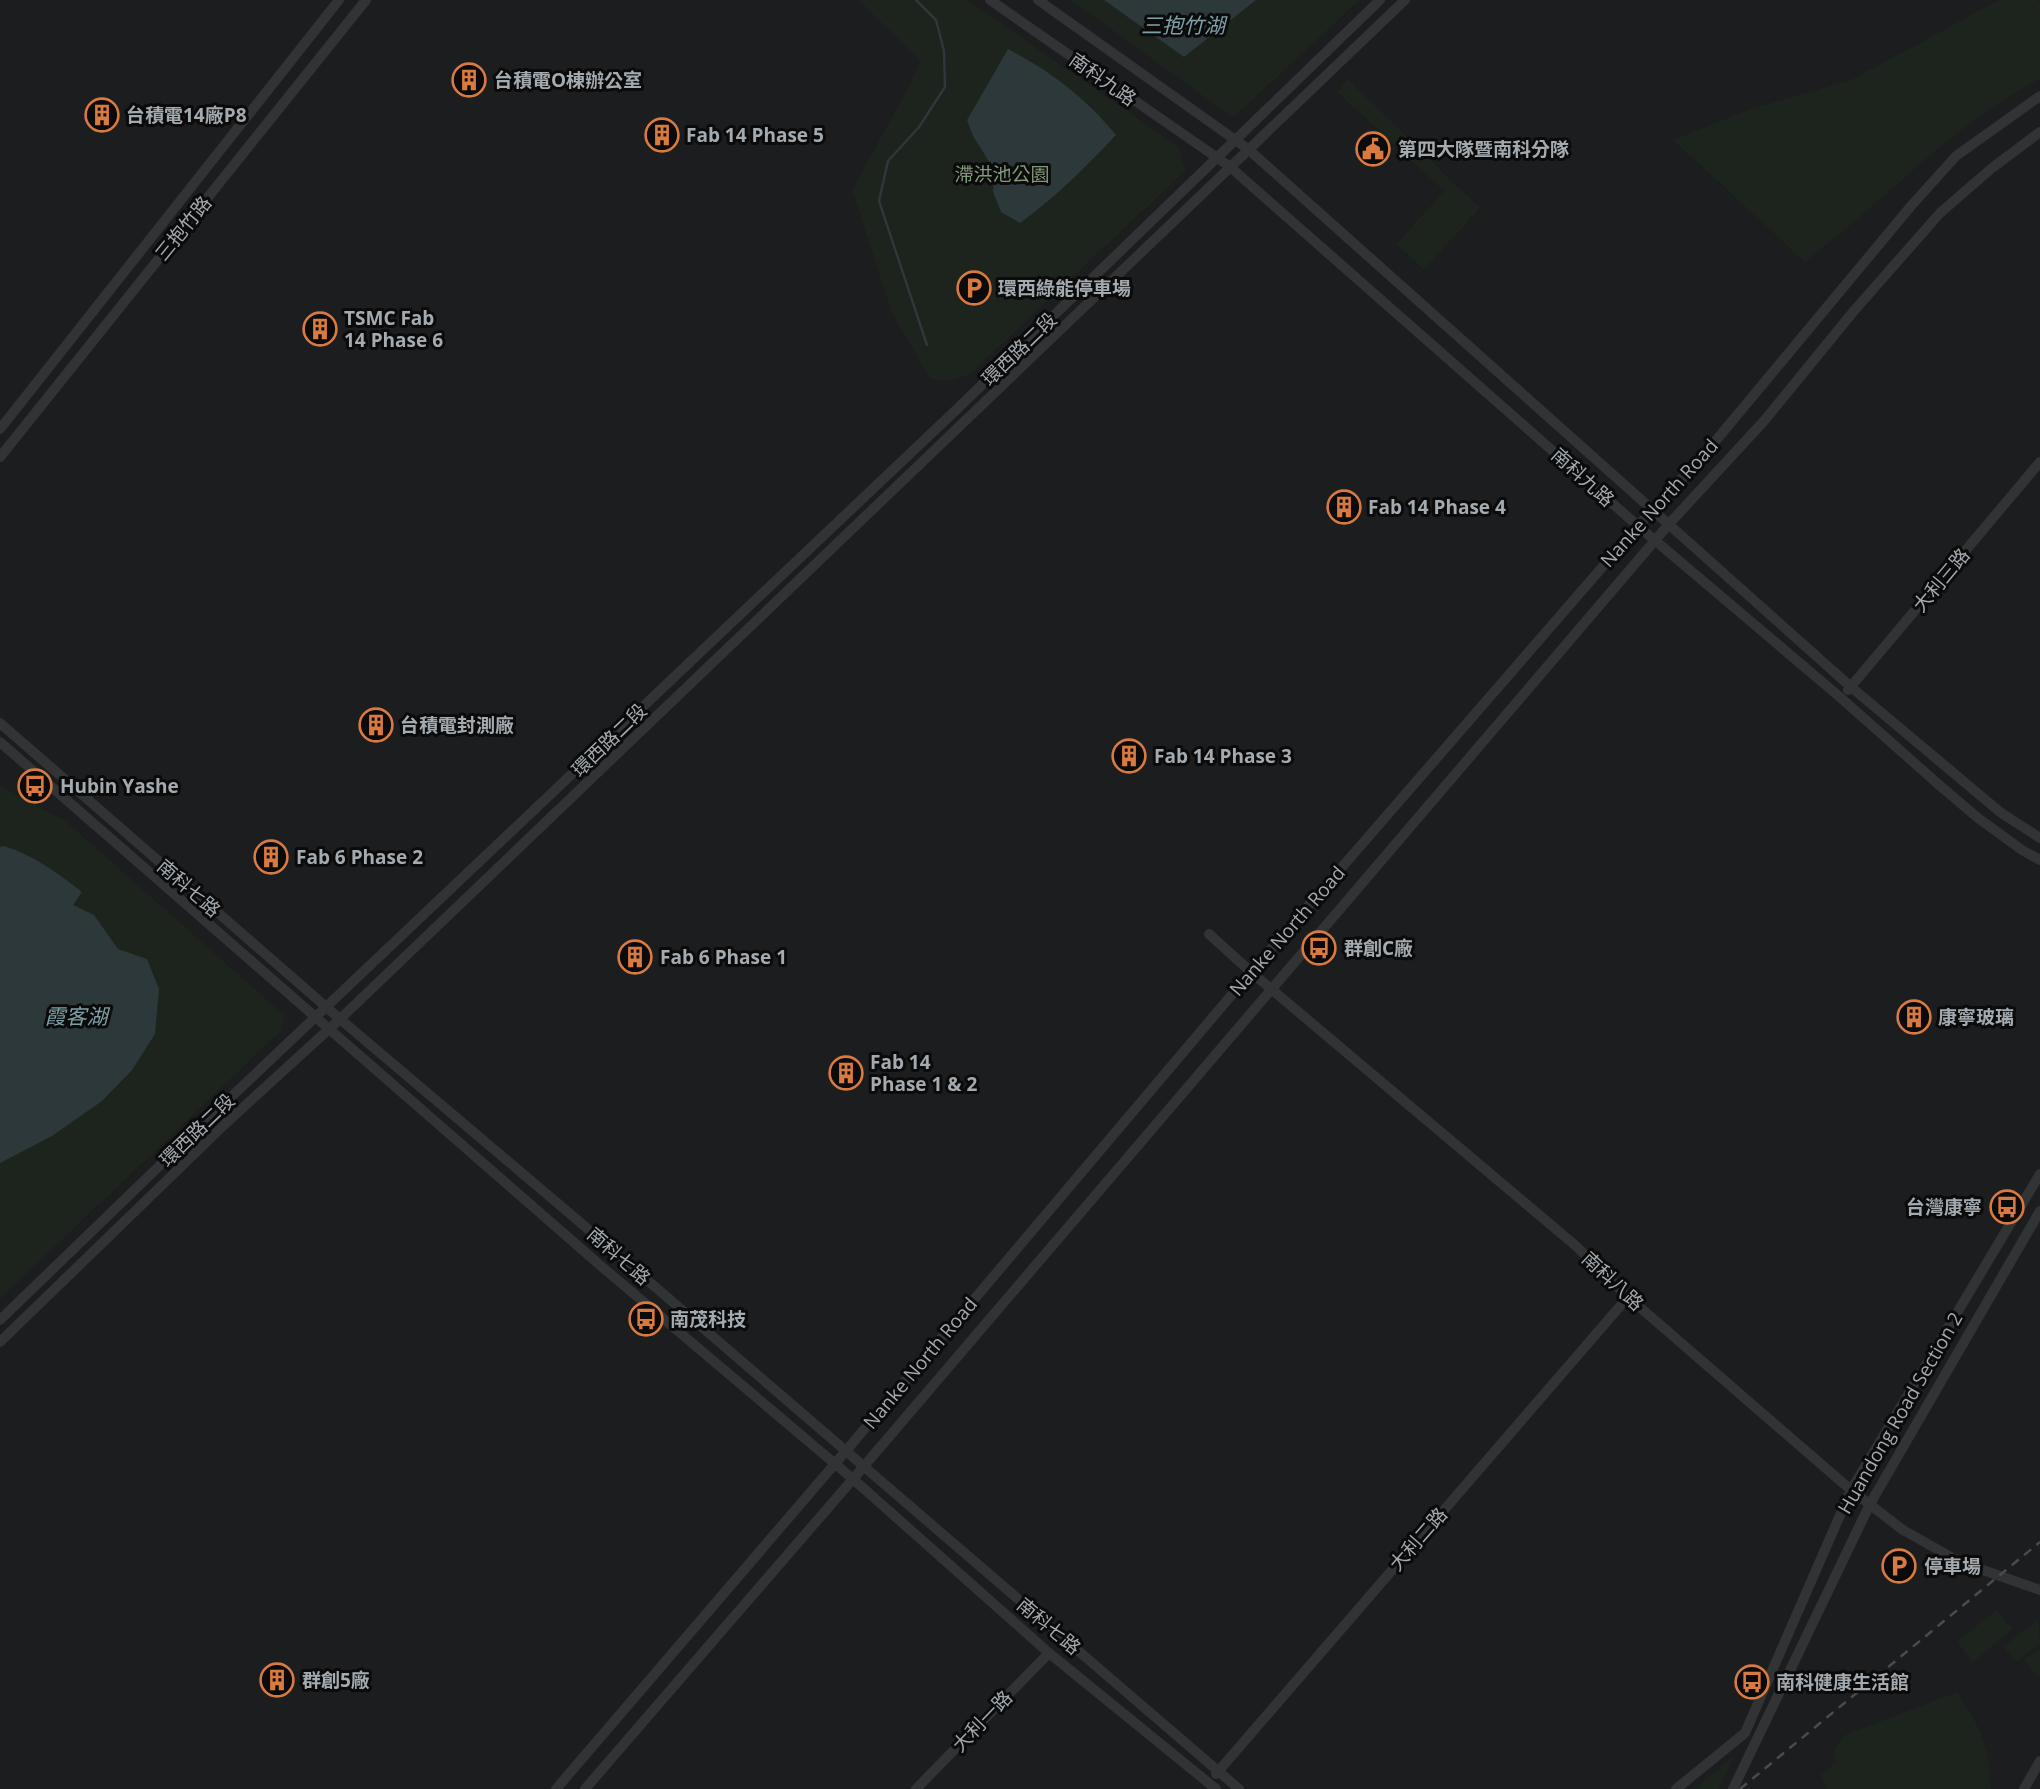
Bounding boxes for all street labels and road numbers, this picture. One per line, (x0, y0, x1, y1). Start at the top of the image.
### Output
street label: 南科九路 (1064, 47, 1142, 111)
street label: 三抱竹路 (149, 190, 217, 266)
street label: 環西路二段 (976, 307, 1062, 391)
street label: Nanke North Road (1594, 433, 1724, 573)
street label: 南科九路 (1546, 442, 1620, 512)
street label: 大利三路 (1907, 543, 1975, 617)
street label: 環西路二段 (566, 698, 652, 782)
street label: 南科七路 (152, 853, 226, 923)
street label: Nanke North Road (1223, 860, 1351, 1002)
street label: 環西路二段 (154, 1088, 240, 1172)
street label: 南科七路 (582, 1221, 656, 1291)
street label: 南科八路 (1576, 1246, 1650, 1316)
street label: Nanke North Road (857, 1292, 983, 1434)
street label: Huandong Road Section 2 (1832, 1307, 1968, 1519)
street label: 大利二路 (1383, 1502, 1453, 1576)
street label: 南科七路 (1012, 1592, 1086, 1660)
street label: 大利一路 (946, 1685, 1018, 1757)

